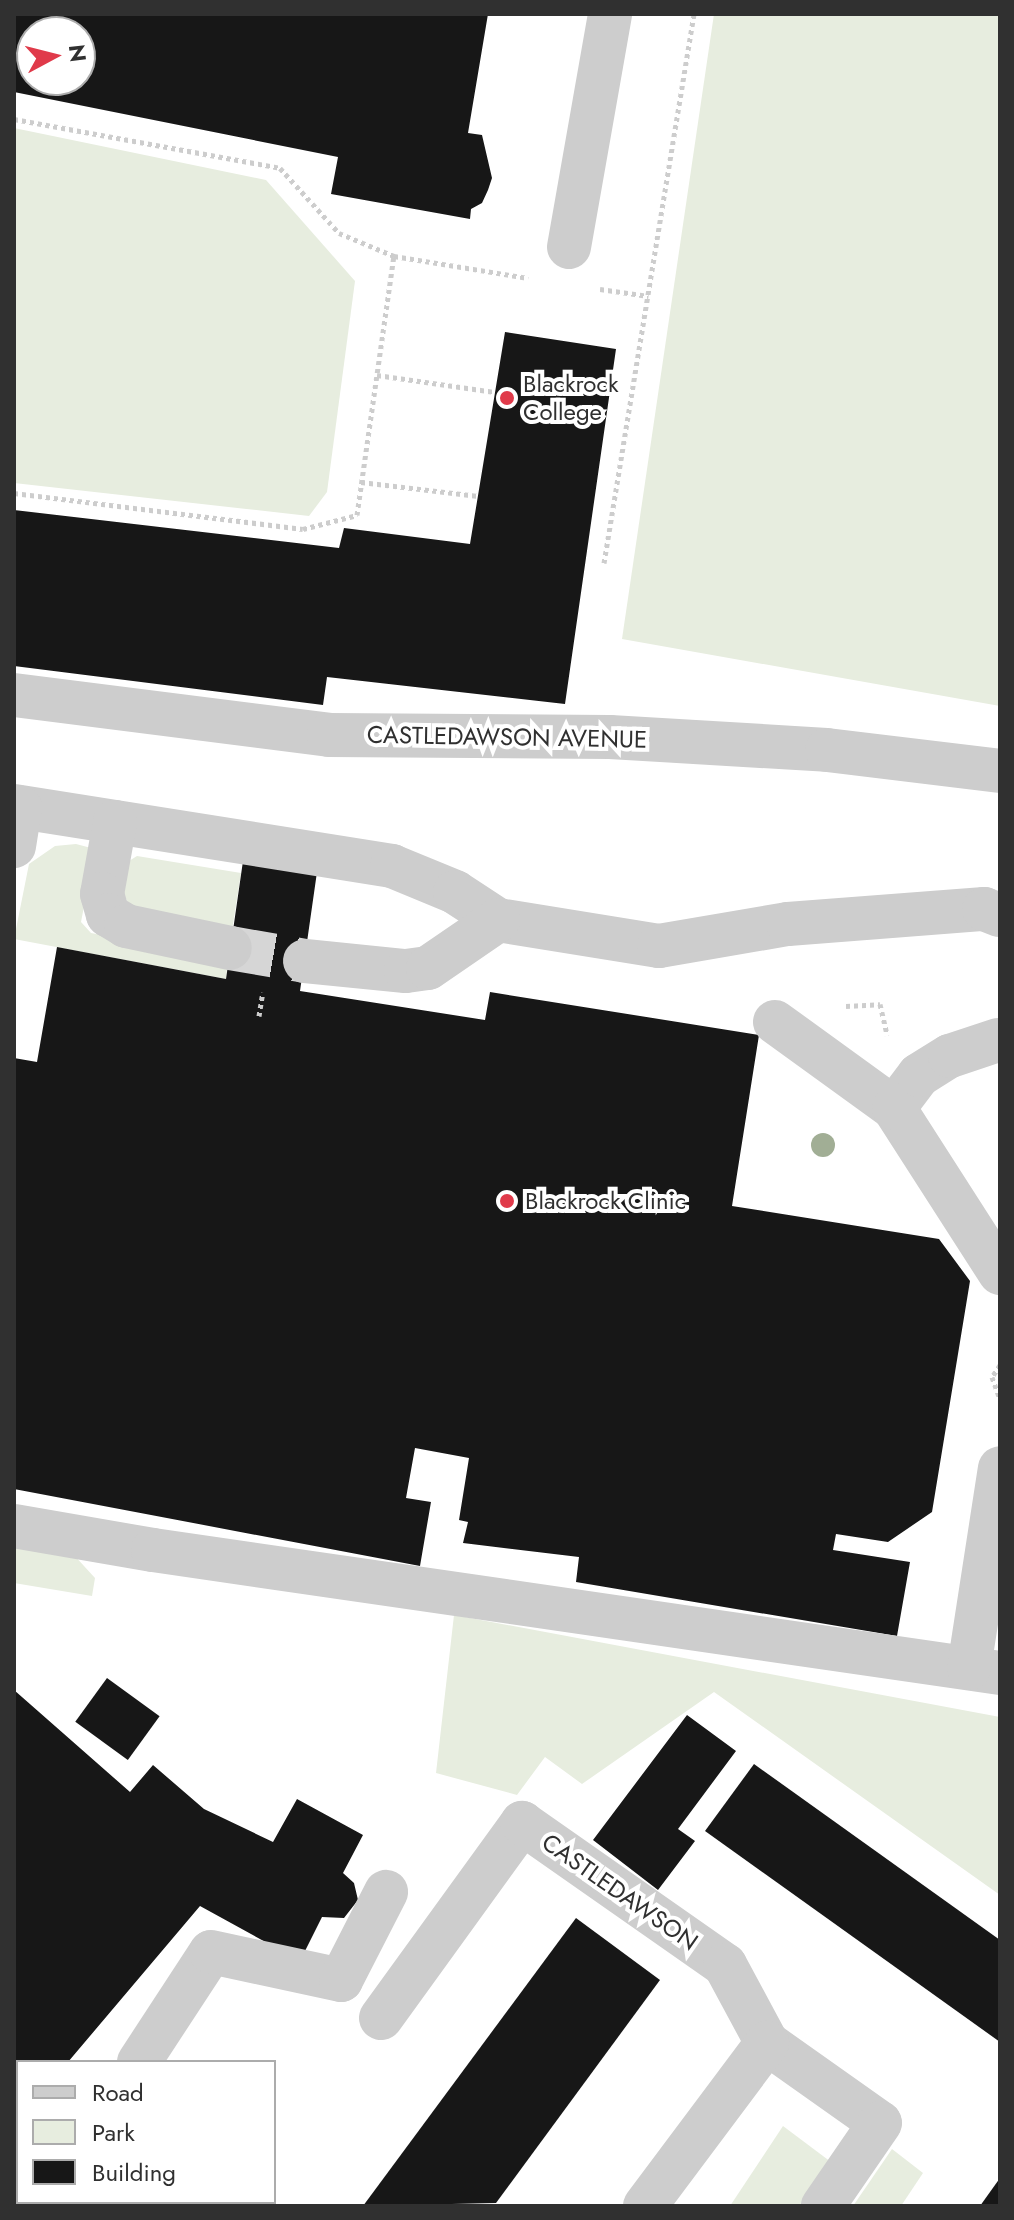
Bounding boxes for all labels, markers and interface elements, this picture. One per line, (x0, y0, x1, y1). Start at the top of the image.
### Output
north arrow (16, 16, 96, 96)
text: N (61, 43, 95, 64)
place label: Blackrock College (523, 370, 618, 426)
marker: Blackrock College (498, 389, 516, 407)
street label: CASTLEDAWSON AVENUE (367, 720, 647, 754)
place label: Blackrock Clinic (525, 1187, 686, 1215)
marker: Blackrock Clinic (496, 1190, 518, 1212)
street label: CASTLEDAWSON (536, 1828, 704, 1956)
legend (16, 2060, 276, 2204)
text: Road (92, 2075, 144, 2110)
text: Park (92, 2115, 135, 2150)
text: Building (92, 2155, 176, 2190)

